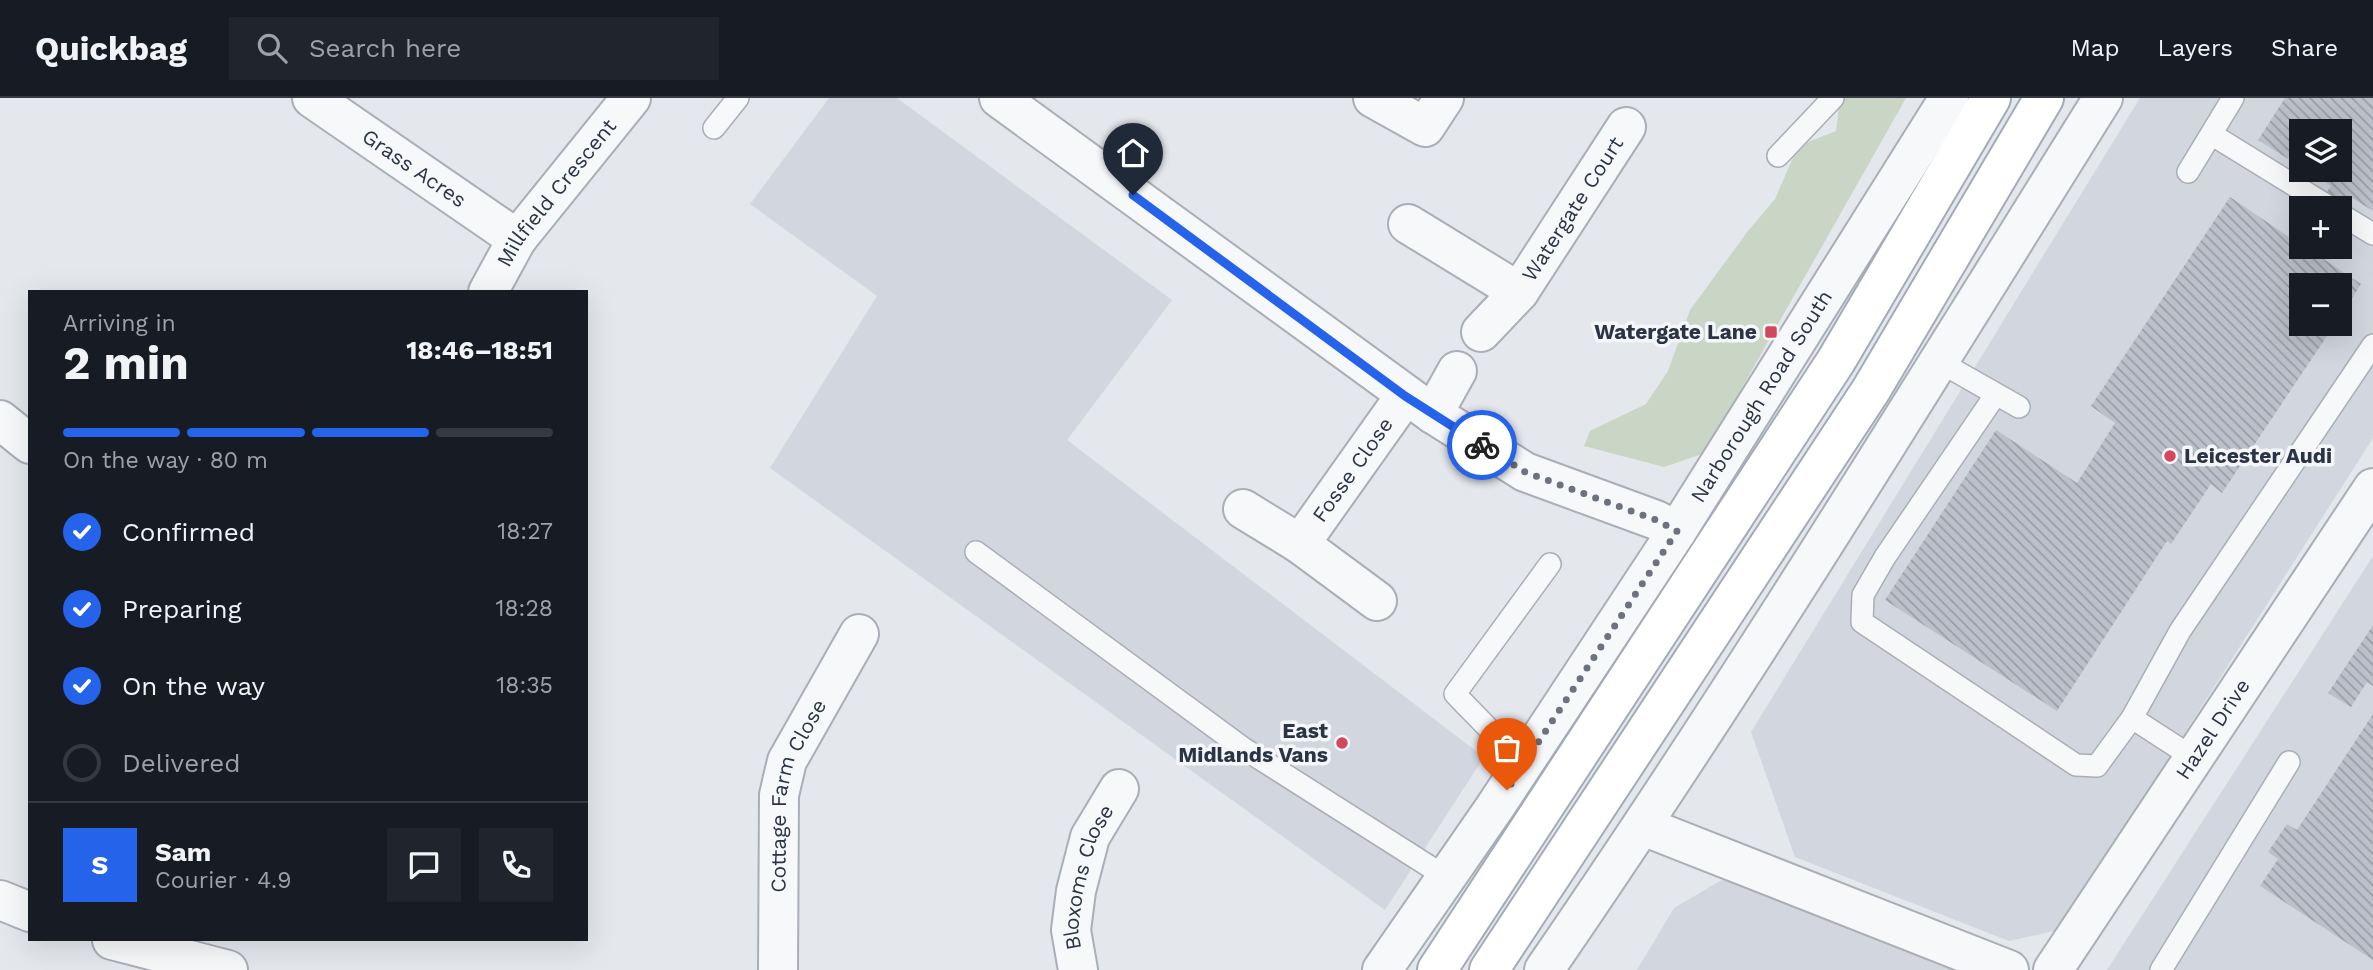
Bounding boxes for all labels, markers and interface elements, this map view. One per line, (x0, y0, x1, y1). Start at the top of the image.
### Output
search box (229, 17, 719, 80)
text: Quickbag (35, 29, 187, 68)
icon: search (253, 29, 291, 67)
text: Search here (309, 33, 461, 63)
text: Map (2071, 34, 2119, 62)
text: Layers (2157, 34, 2233, 62)
text: Share (2271, 34, 2338, 62)
street label: Millfield Crescent (491, 113, 621, 271)
map controls (2289, 119, 2352, 336)
button: layers (2289, 119, 2352, 182)
street label: Grass Acres (358, 123, 471, 212)
pin (1103, 123, 1163, 195)
street label: Watergate Court (1516, 132, 1628, 286)
icon: home (1114, 134, 1152, 172)
button: + (2289, 196, 2352, 259)
button: − (2289, 273, 2352, 336)
street label: Narborough Road South (1685, 285, 1837, 507)
text: Arriving in (63, 310, 176, 337)
place label: Watergate Lane (1594, 319, 1757, 344)
marker: Watergate Lane (1763, 324, 1779, 340)
text: 18:46–18:51 (406, 335, 553, 365)
text: 2 min (63, 336, 189, 390)
courier (1447, 410, 1517, 480)
street label: Fosse Close (1307, 412, 1398, 527)
icon: bike (1463, 426, 1501, 464)
place label: Leicester Audi (2184, 443, 2332, 468)
text: On the way · 80 m (63, 447, 268, 474)
marker: Leicester Audi (2162, 448, 2178, 464)
icon: check (63, 513, 101, 551)
text: Confirmed (122, 517, 255, 547)
text: 18:27 (497, 518, 553, 545)
icon: check (63, 590, 101, 628)
text: Preparing (122, 594, 242, 624)
text: 18:28 (495, 595, 553, 622)
icon: check (63, 667, 101, 705)
text: On the way (122, 671, 265, 701)
text: 18:35 (496, 672, 553, 699)
street label: Hazel Drive (2170, 674, 2255, 784)
street label: Cottage Farm Close (765, 695, 831, 893)
place label: East Midlands Vans (1178, 718, 1328, 767)
pin (1477, 718, 1537, 790)
icon: bag (1488, 729, 1526, 767)
marker: East Midlands Vans (1334, 735, 1350, 751)
text: Delivered (122, 748, 241, 778)
street label: Bloxoms Close (1058, 800, 1119, 952)
button: chat (387, 828, 461, 902)
button: phone (479, 828, 553, 902)
text: Sam (155, 837, 211, 867)
text: S (92, 850, 108, 880)
text: Courier · 4.9 (155, 867, 291, 894)

